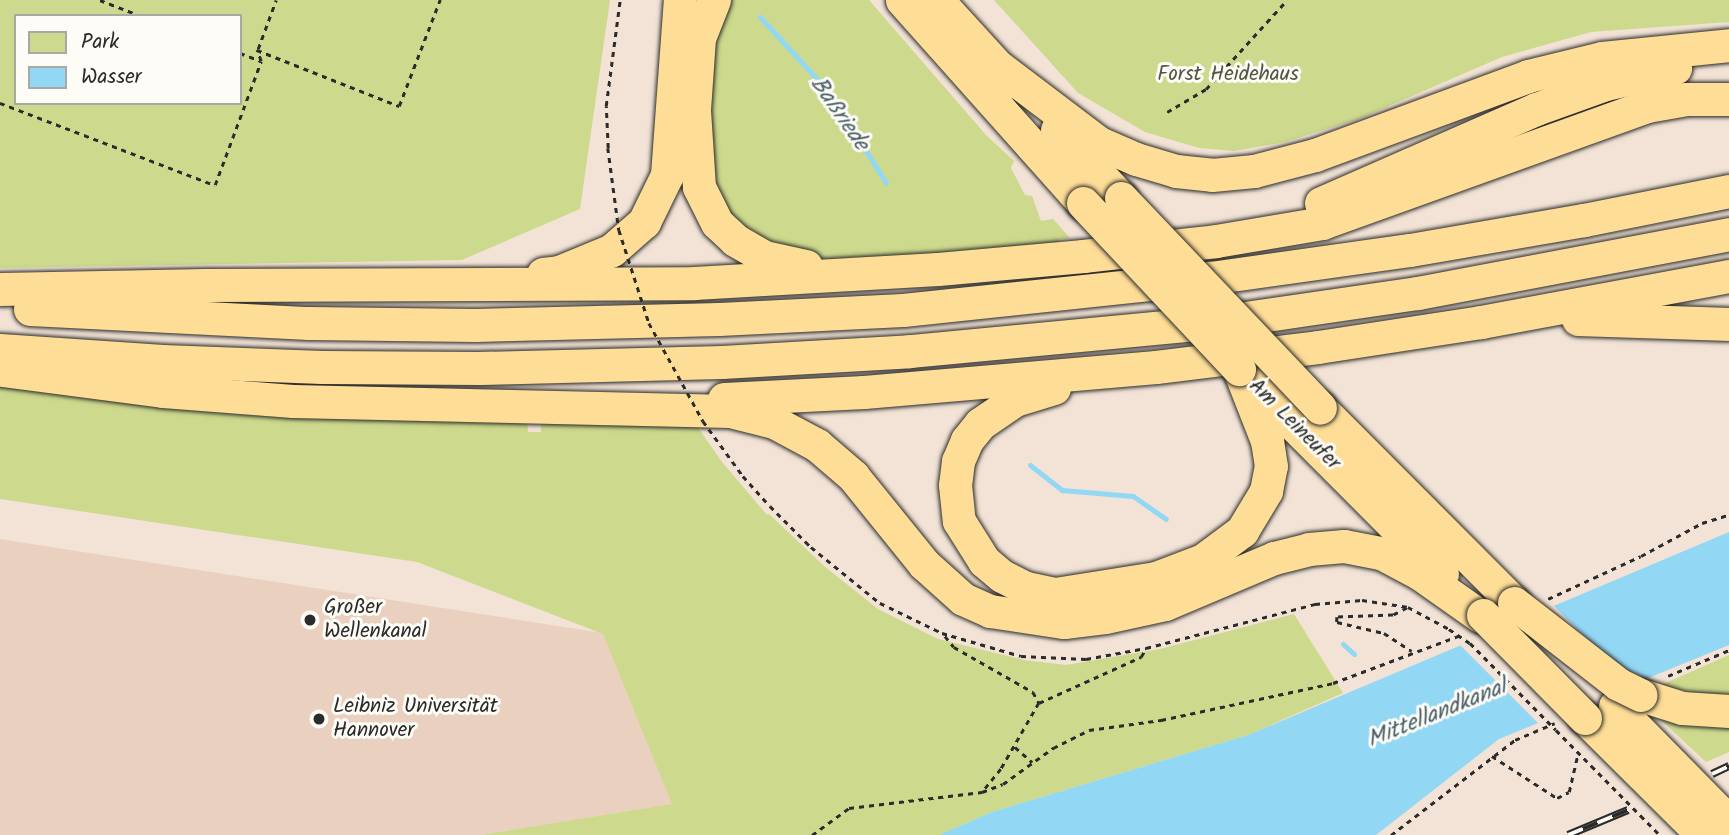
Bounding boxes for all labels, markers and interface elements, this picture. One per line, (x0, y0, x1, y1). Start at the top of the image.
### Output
legend (14, 14, 242, 105)
text: Park (81, 26, 119, 59)
text: Wasser (81, 61, 142, 94)
park label: Forst Heidehaus (1157, 62, 1299, 88)
water label: Baßriede (804, 72, 874, 156)
street label: Am Leineufer (1243, 374, 1345, 476)
place label: Großer Wellenkanal (324, 595, 427, 645)
marker: Großer Wellenkanal (302, 612, 318, 628)
water label: Mittellandkanal (1363, 674, 1511, 754)
place label: Leibniz Universität Hannover (333, 694, 498, 744)
marker: Leibniz Universität Hannover (311, 711, 327, 727)

